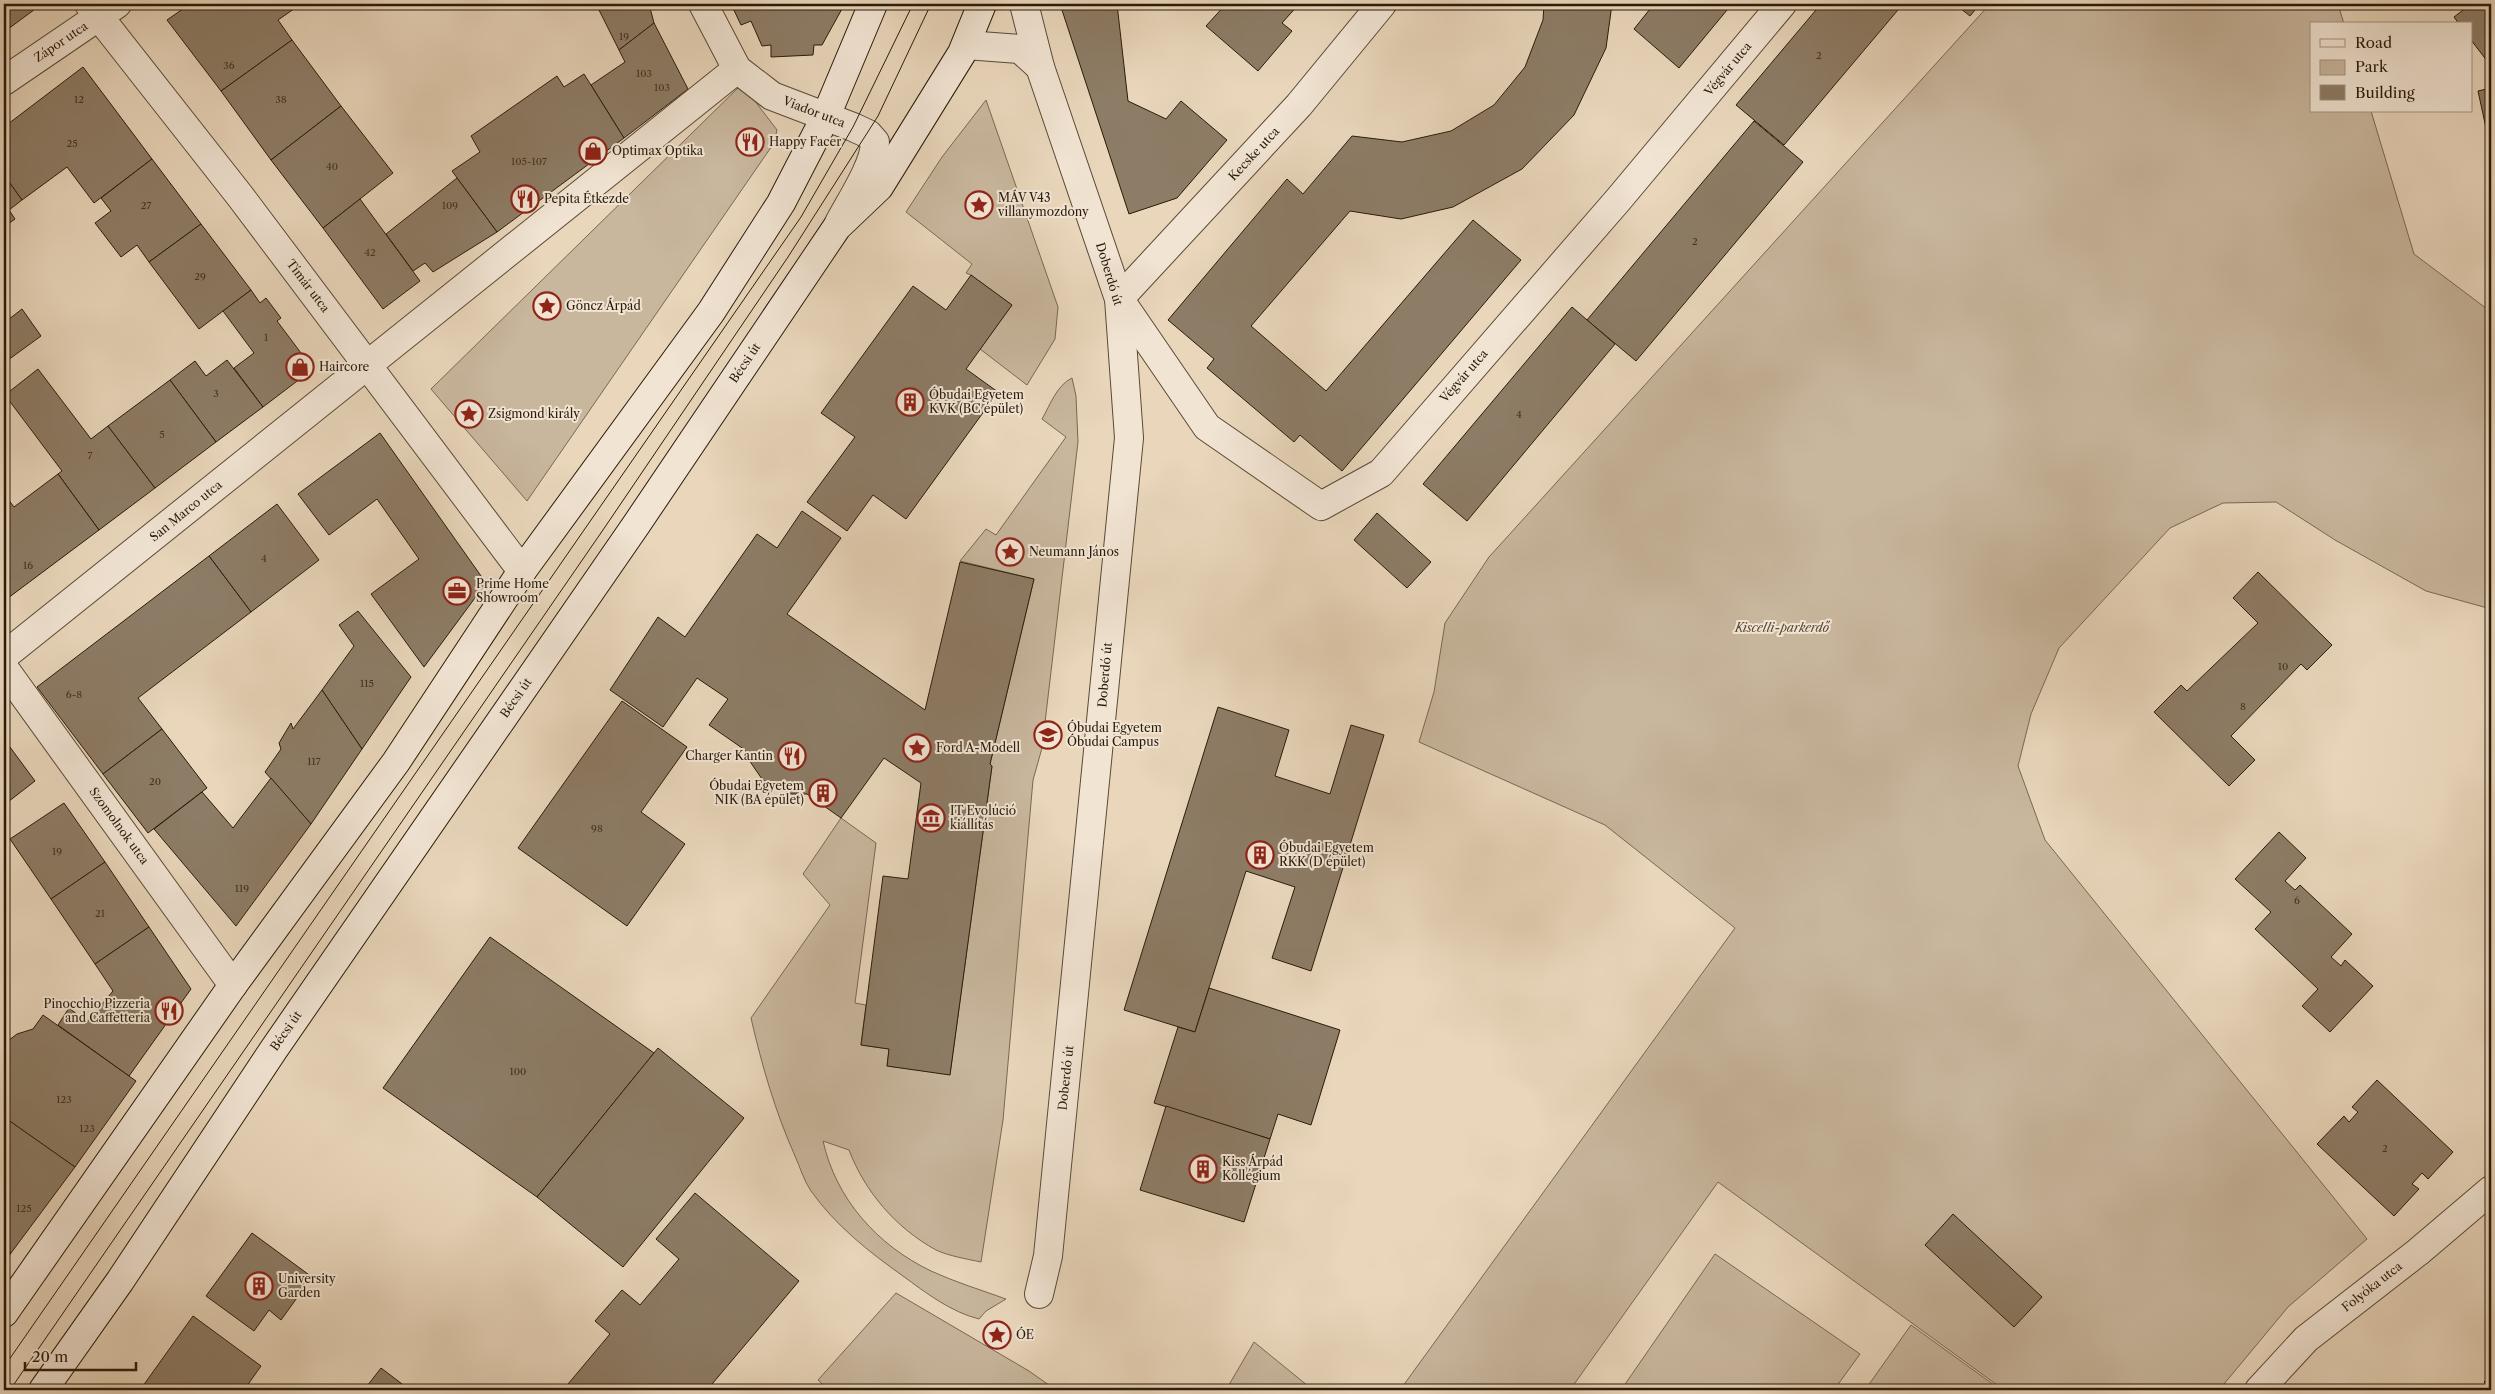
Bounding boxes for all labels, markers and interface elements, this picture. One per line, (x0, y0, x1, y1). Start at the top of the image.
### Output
street label: Zápor utca (31, 18, 91, 65)
legend (2310, 22, 2472, 112)
house number: 19 (619, 30, 629, 43)
text: Road (2355, 33, 2392, 52)
street label: Végvár utca (1700, 38, 1755, 99)
house number: 2 (1816, 49, 1822, 62)
text: Park (2355, 57, 2389, 76)
house number: 36 (223, 59, 235, 72)
house number: 103 (636, 67, 652, 80)
house number: 103 (654, 81, 670, 94)
text: Building (2355, 83, 2415, 102)
street label: Viador utca (780, 92, 848, 131)
house number: 12 (74, 93, 84, 106)
house number: 38 (275, 93, 287, 106)
street label: Kecske utca (1225, 123, 1283, 184)
restaurant icon: Happy Facer (735, 127, 765, 157)
place label: Happy Facer (769, 134, 841, 149)
shop icon: Optimax Optika (578, 136, 608, 166)
house number: 25 (66, 137, 78, 150)
place label: Optimax Optika (612, 143, 704, 158)
house number: 105-107 (511, 155, 547, 168)
house number: 40 (326, 160, 338, 173)
restaurant icon: Pepita Étkezde (510, 184, 540, 214)
place label: MÁV V43 villanymozdony (997, 189, 1089, 219)
place label: Pepita Étkezde (544, 190, 629, 206)
place icon: MÁV V43 villanymozdony (964, 190, 994, 220)
house number: 27 (141, 199, 151, 212)
house number: 109 (442, 199, 458, 212)
house number: 2 (1692, 235, 1698, 248)
street label: Doberdó út (1093, 240, 1126, 308)
house number: 42 (364, 246, 376, 259)
street label: Tímár utca (284, 256, 334, 316)
house number: 29 (194, 270, 206, 283)
place icon: Göncz Árpád (532, 291, 562, 321)
place label: Göncz Árpád (566, 297, 641, 313)
house number: 1 (264, 331, 269, 344)
street label: Bécsi út (726, 339, 764, 386)
street label: Végvár utca (1436, 346, 1491, 406)
shop icon: Haircore (285, 352, 315, 382)
place label: Haircore (319, 359, 370, 374)
place label: Óbudai Egyetem KVK (BC épület) (929, 386, 1024, 416)
house number: 3 (213, 387, 219, 400)
building icon: Óbudai Egyetem KVK (BC épület) (895, 387, 925, 417)
place icon: Zsigmond király (454, 399, 484, 429)
place label: Zsigmond király (488, 406, 580, 421)
house number: 4 (1516, 408, 1522, 421)
house number: 5 (159, 428, 165, 441)
house number: 7 (88, 449, 93, 462)
street label: San Marco utca (147, 477, 225, 544)
place icon: Neumann János (995, 537, 1025, 567)
place label: Neumann János (1029, 544, 1119, 559)
house number: 4 (261, 552, 267, 565)
house number: 16 (23, 559, 33, 572)
office icon: Prime Home Showroom (442, 576, 472, 606)
place label: Prime Home Showroom (476, 576, 549, 605)
park label: Kiscelli-parkerdő (1734, 620, 1830, 635)
street label: Doberdó út (1094, 641, 1115, 708)
house number: 10 (2278, 660, 2288, 673)
street label: Bécsi út (497, 674, 535, 720)
house number: 115 (360, 677, 374, 690)
house number: 6-8 (66, 688, 82, 701)
house number: 8 (2240, 700, 2246, 713)
place label: Óbudai Egyetem Óbudai Campus (1067, 719, 1162, 749)
school or university icon: Óbudai Egyetem Óbudai Campus (1033, 720, 1063, 750)
place icon: Ford A-Modell (902, 733, 932, 763)
place label: Ford A-Modell (936, 740, 1020, 755)
restaurant icon: Charger Kantin (777, 741, 807, 771)
place label: Charger Kantin (685, 748, 773, 763)
house number: 117 (307, 755, 321, 768)
house number: 20 (149, 775, 161, 788)
place label: Óbudai Egyetem NIK (BA épület) (709, 777, 804, 807)
building icon: Óbudai Egyetem NIK (BA épület) (808, 778, 838, 808)
street label: Szomolnok utca (86, 784, 153, 868)
museum icon: IT Evolúció kiállítás (916, 803, 946, 833)
place label: IT Evolúció kiállítás (950, 803, 1016, 832)
house number: 98 (591, 822, 603, 835)
place label: Óbudai Egyetem RKK (D épület) (1279, 839, 1374, 869)
building icon: Óbudai Egyetem RKK (D épület) (1245, 840, 1275, 870)
house number: 19 (52, 845, 62, 858)
house number: 119 (235, 882, 249, 895)
house number: 6 (2294, 894, 2300, 907)
house number: 21 (95, 907, 106, 920)
place label: Pinocchio Pizzeria and Caffetteria (44, 996, 151, 1025)
restaurant icon: Pinocchio Pizzeria and Caffetteria (154, 996, 184, 1026)
street label: Bécsi út (267, 1007, 305, 1053)
street label: Doberdó út (1055, 1044, 1076, 1111)
house number: 100 (510, 1065, 526, 1078)
house number: 123 (56, 1093, 72, 1106)
house number: 123 (79, 1122, 95, 1135)
house number: 2 (2382, 1142, 2388, 1155)
place label: Kiss Árpád Kollégium (1222, 1153, 1284, 1183)
building icon: Kiss Árpád Kollégium (1188, 1154, 1218, 1184)
house number: 125 (16, 1202, 32, 1215)
street label: Folyóka utca (2339, 1258, 2405, 1315)
building icon: University Garden (244, 1271, 274, 1301)
place label: University Garden (278, 1271, 336, 1300)
place icon: ÓE (982, 1320, 1012, 1350)
place label: ÓE (1016, 1326, 1034, 1342)
scale bar (25, 1339, 136, 1371)
text: 20 m (32, 1347, 68, 1366)

